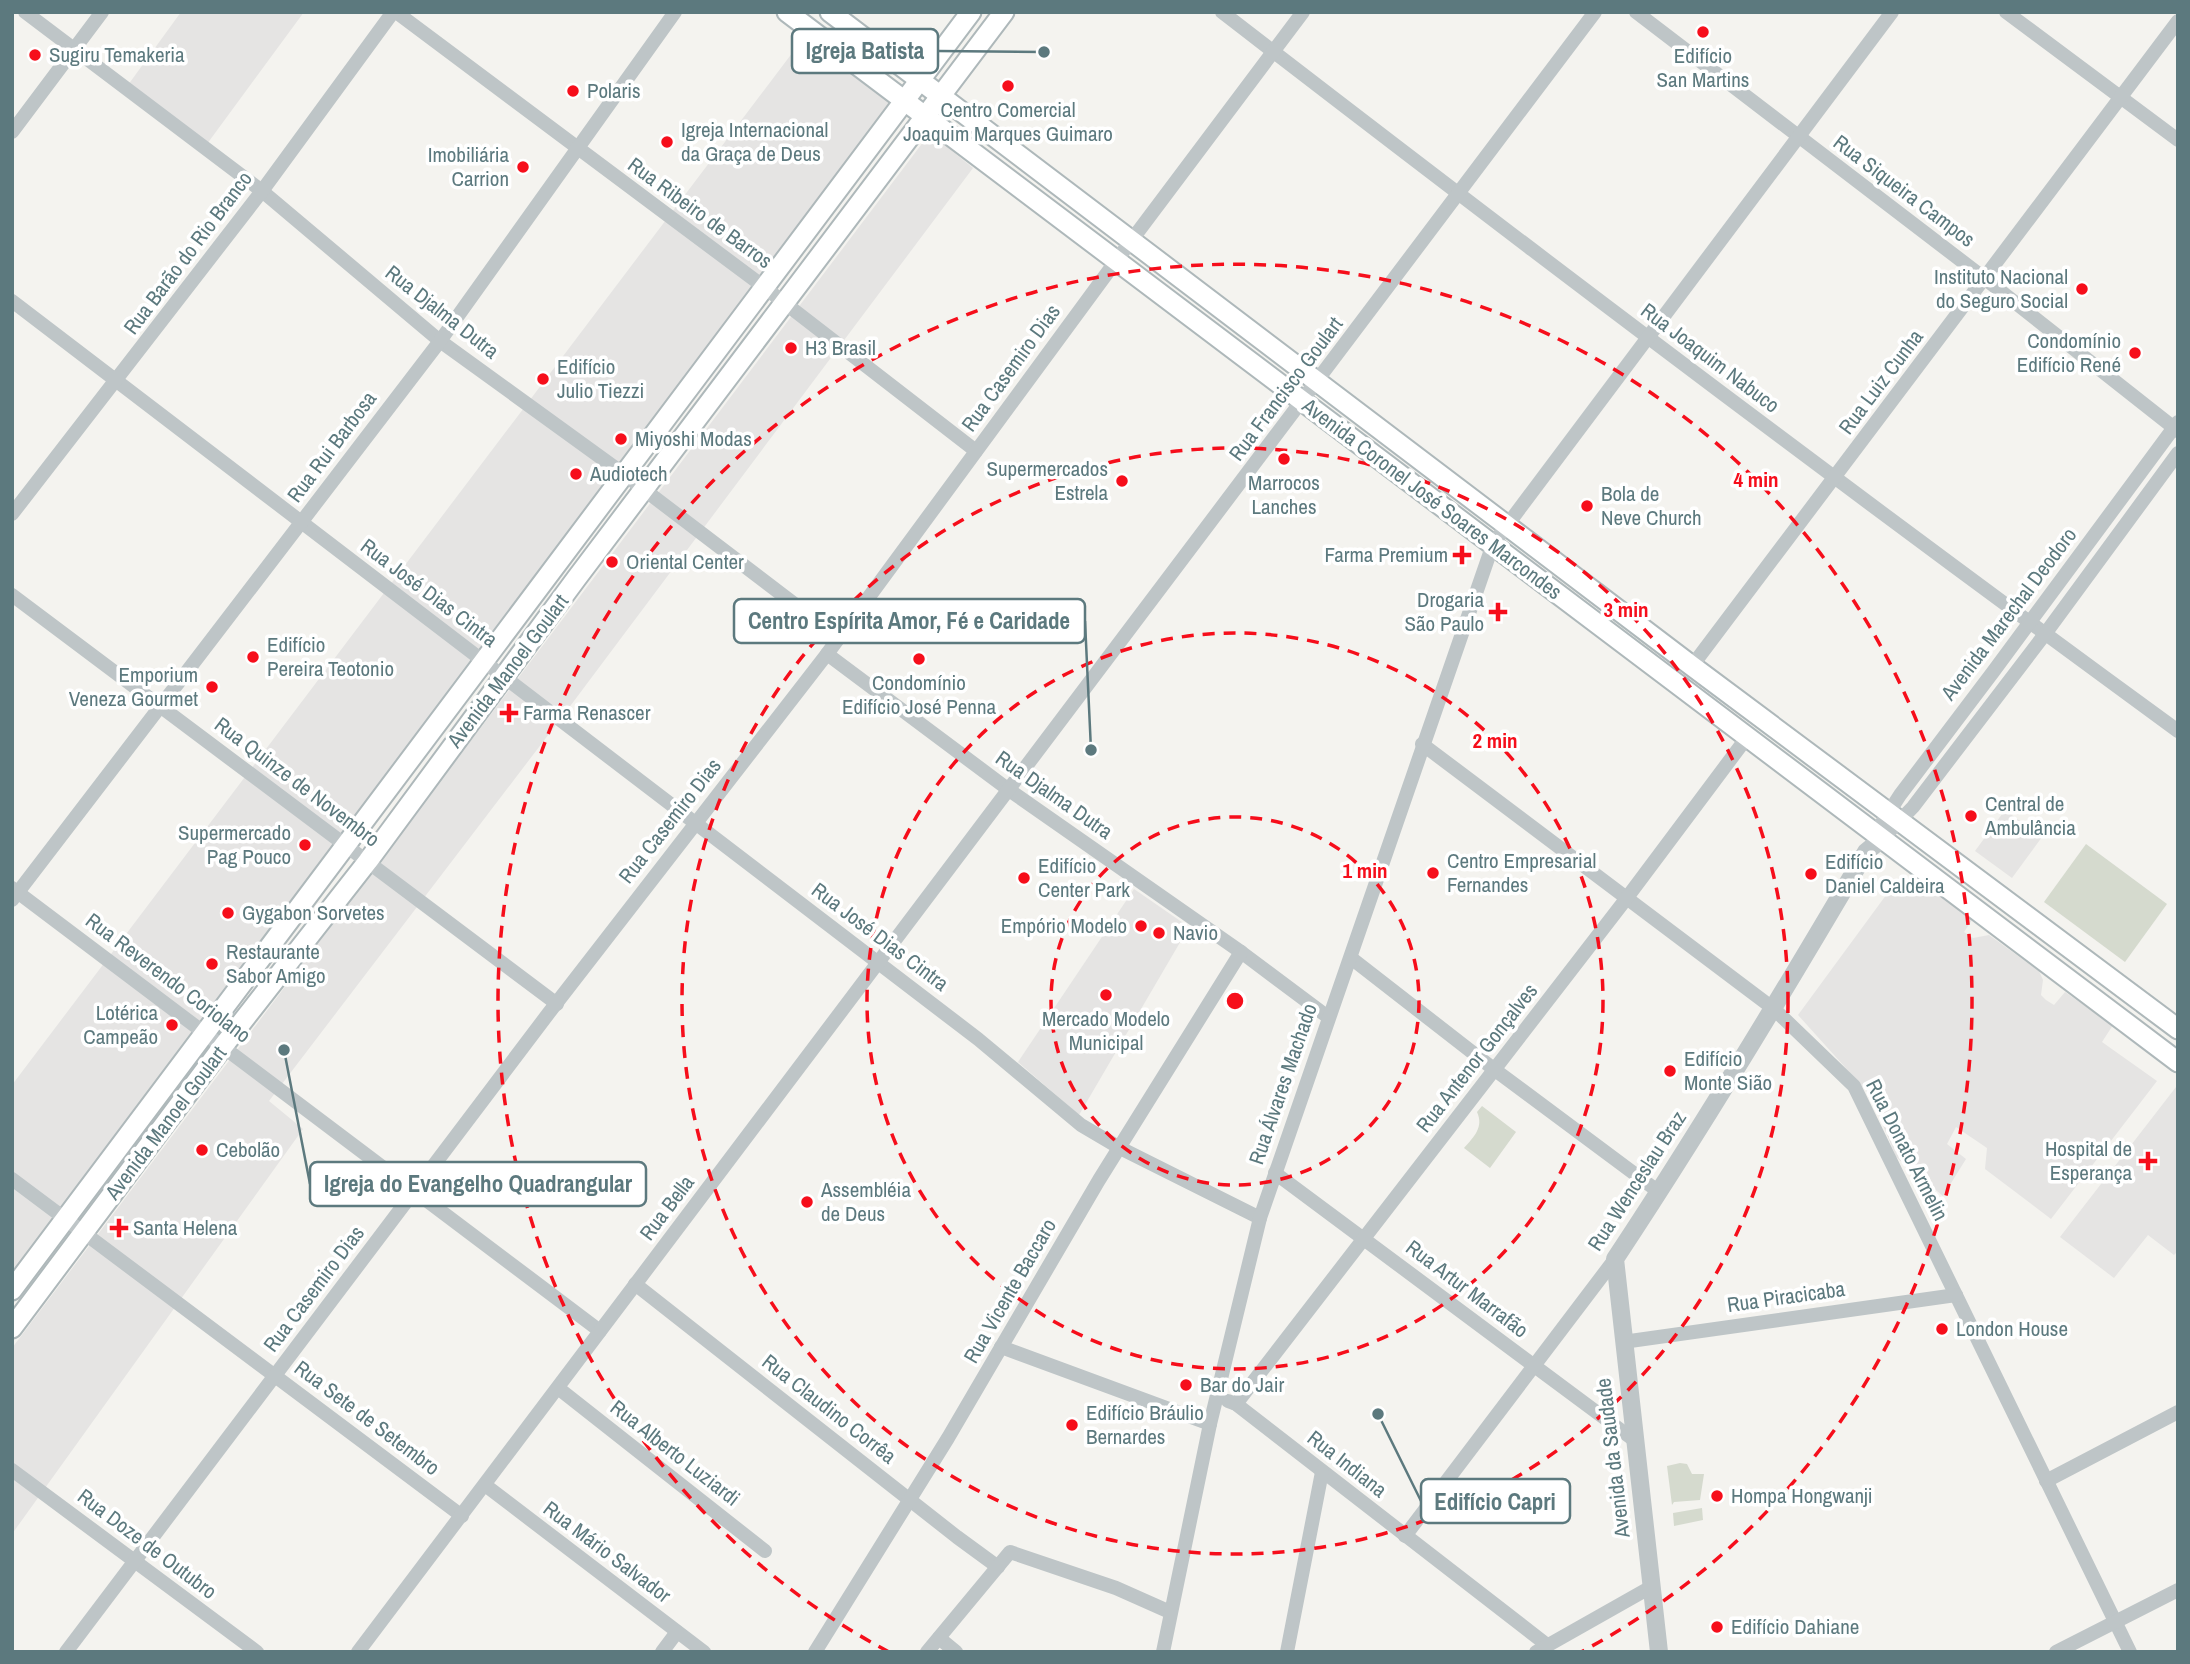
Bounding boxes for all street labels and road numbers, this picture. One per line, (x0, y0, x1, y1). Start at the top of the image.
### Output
street label: Rua Siqueira Campos (1828, 128, 1981, 253)
street label: Rua Ribeiro de Barros (622, 150, 779, 275)
street label: Rua Barão do Rio Branco (117, 165, 259, 340)
street label: Rua Djalma Dutra (379, 258, 505, 365)
street label: Rua Joaquim Nabuco (1635, 296, 1786, 419)
street label: Rua Casemiro Dias (954, 298, 1067, 437)
street label: Rua Francisco Goulart (1222, 311, 1349, 467)
street label: Rua Luiz Cunha (1832, 323, 1930, 440)
street label: Rua Rui Barbosa (280, 385, 383, 508)
street label: Avenida Coronel José Soares Marcondes (1296, 391, 1568, 606)
street label: Avenida Marechal Deodoro (1933, 521, 2083, 707)
street label: Rua José Dias Cintra (355, 531, 504, 654)
street label: Avenida Manoel Goulart (440, 588, 575, 754)
street label: Rua Quinze de Novembro (209, 710, 386, 853)
street label: Rua Djalma Dutra (990, 743, 1119, 846)
street label: Rua Casemiro Dias (612, 752, 728, 889)
street label: Rua José Dias Cintra (806, 875, 955, 998)
street label: Rua Reverendo Coriolano (80, 906, 257, 1049)
street label: Rua Antenor Gonçalves (1409, 977, 1544, 1138)
street label: Rua Álvares Machado (1241, 999, 1324, 1168)
street label: Avenida Manoel Goulart (98, 1040, 233, 1206)
street label: Rua Donato Armelin (1859, 1074, 1956, 1225)
street label: Rua Wenceslau Braz (1580, 1105, 1693, 1256)
street label: Rua Bella (633, 1169, 701, 1246)
street label: Rua Vicente Baccaro (956, 1213, 1063, 1368)
street label: Rua Casemiro Dias (257, 1220, 371, 1358)
street label: Rua Artur Marrafão (1400, 1233, 1535, 1344)
street label: Rua Piracicaba (1725, 1274, 1847, 1319)
street label: Rua Claudino Corrêa (756, 1347, 903, 1470)
street label: Rua Sete de Setembro (289, 1353, 446, 1482)
street label: Avenida da Saudade (1588, 1377, 1637, 1541)
street label: Rua Alberto Luziardi (605, 1393, 746, 1512)
street label: Rua Indiana (1301, 1423, 1394, 1504)
street label: Rua Doze de Outubro (72, 1482, 223, 1606)
street label: Rua Mário Salvador (537, 1494, 677, 1609)

